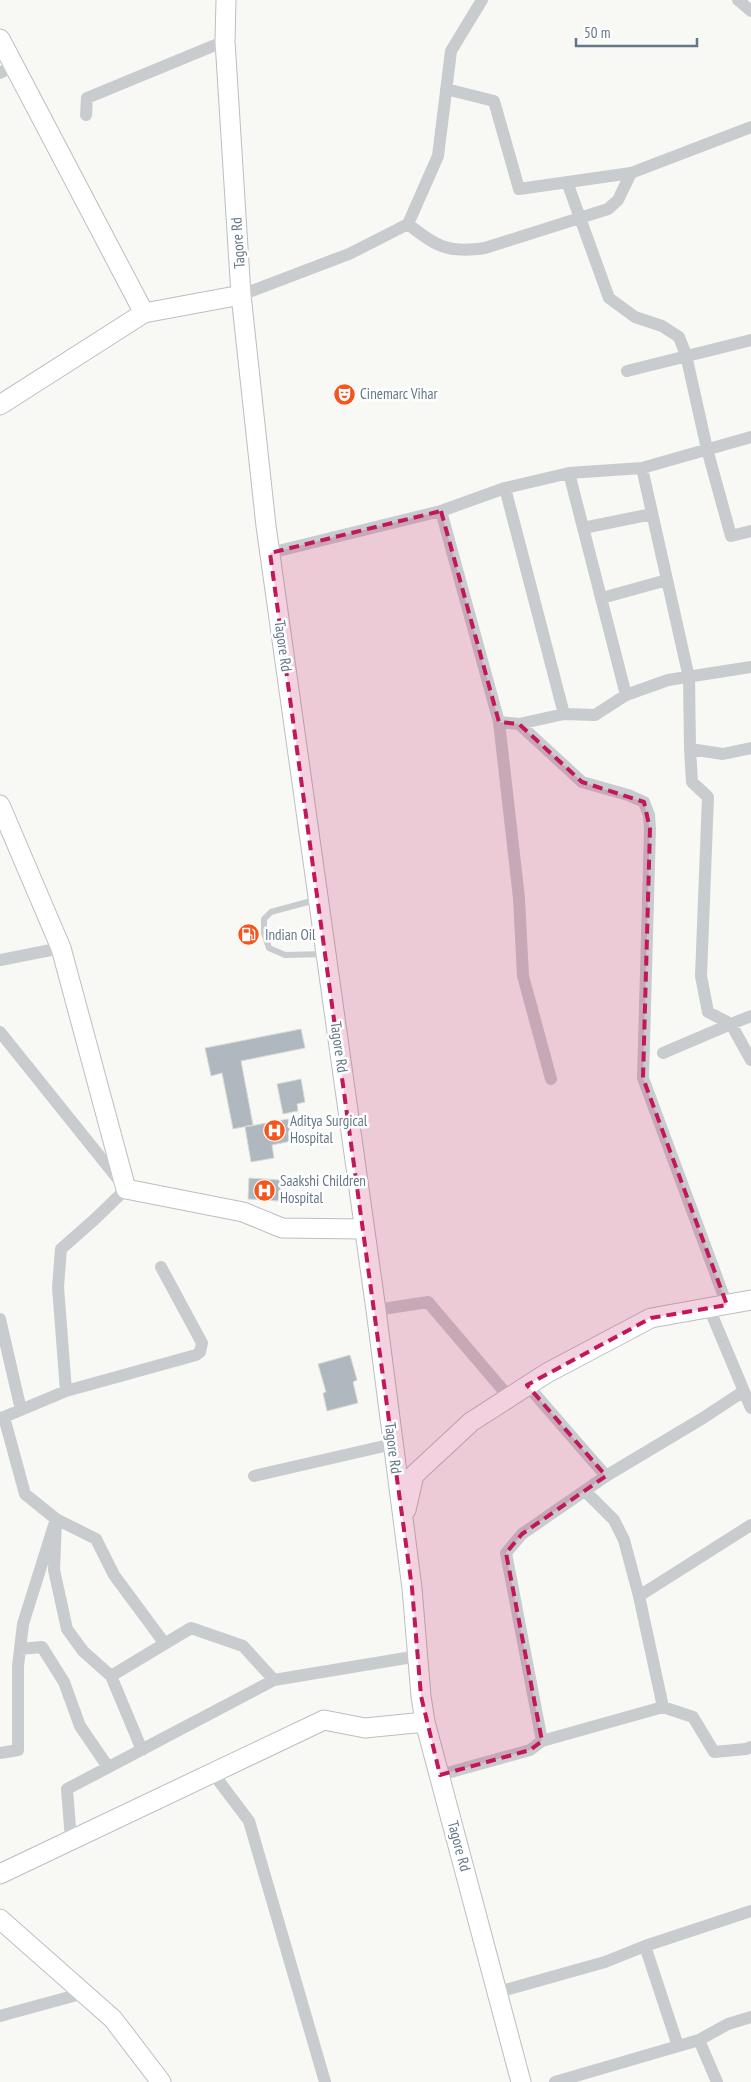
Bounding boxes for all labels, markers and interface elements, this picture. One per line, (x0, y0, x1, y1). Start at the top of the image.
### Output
scale bar (576, 15, 697, 47)
text: 50 m (584, 23, 610, 42)
street label: Tagore Rd (226, 217, 249, 269)
theatre icon: Cinemarc Vihar (332, 382, 356, 406)
place label: Cinemarc Vihar (360, 384, 438, 403)
street label: Tagore Rd (270, 619, 296, 673)
fuel station icon: Indian Oil (237, 923, 261, 947)
place label: Indian Oil (265, 925, 316, 944)
street label: Tagore Rd (326, 1020, 352, 1074)
place label: Aditya Surgical Hospital (290, 1111, 368, 1147)
hospital icon: Aditya Surgical Hospital (262, 1118, 286, 1142)
place label: Saakshi Children Hospital (280, 1171, 366, 1207)
hospital icon: Saakshi Children Hospital (252, 1178, 276, 1202)
street label: Tagore Rd (381, 1421, 406, 1475)
street label: Tagore Rd (444, 1819, 475, 1873)

